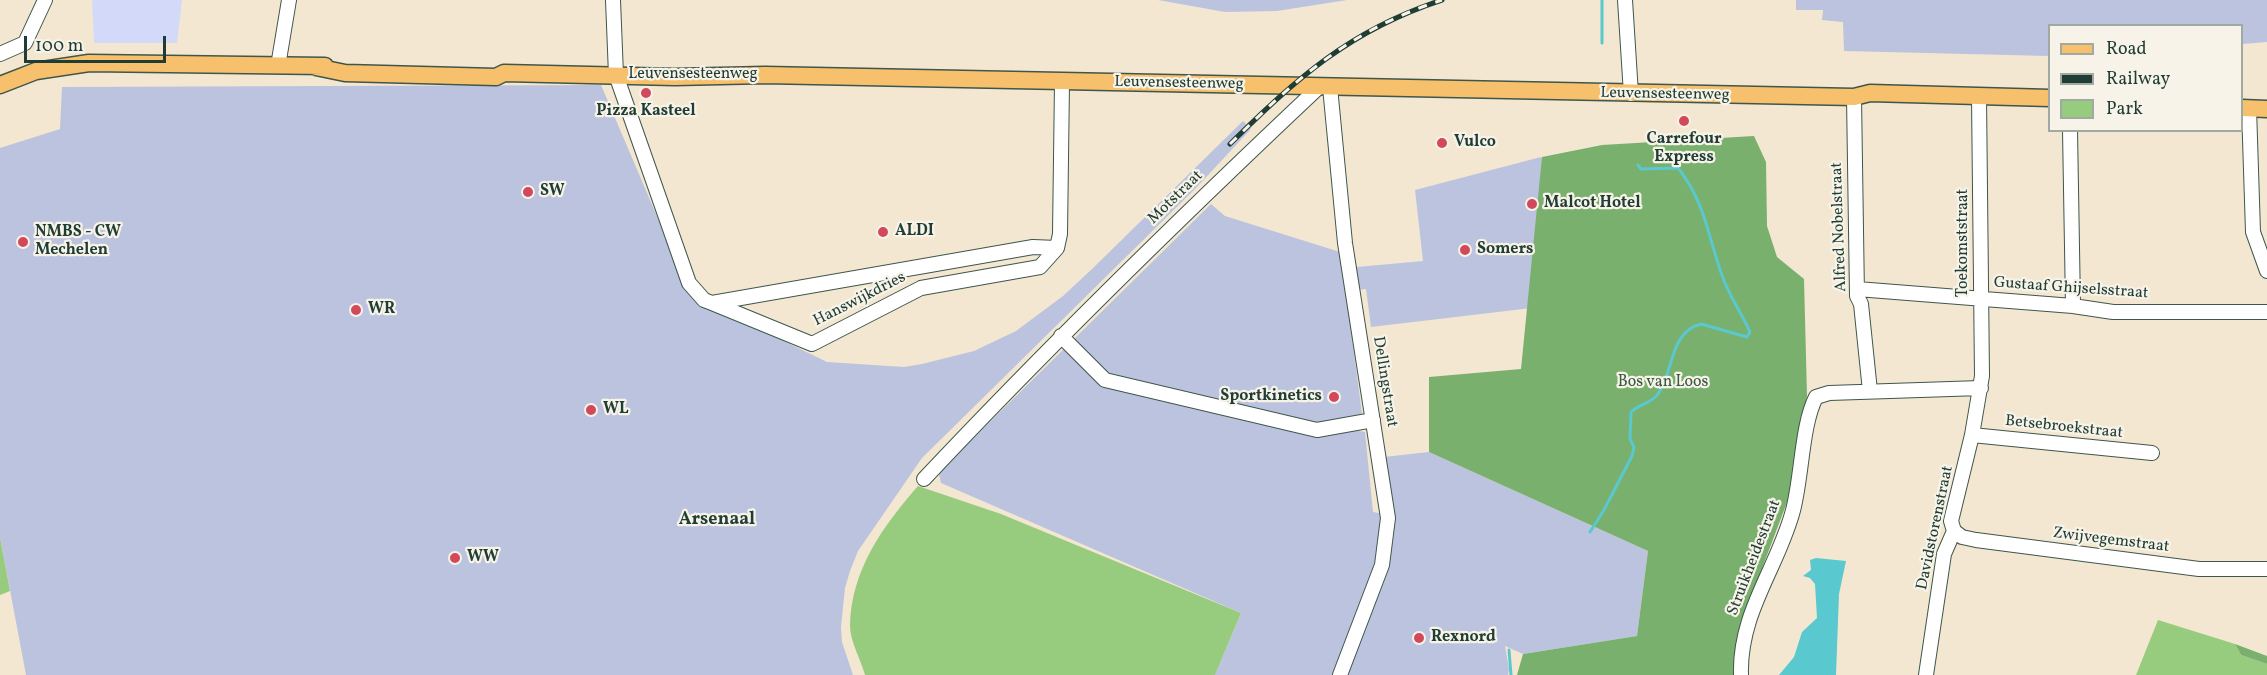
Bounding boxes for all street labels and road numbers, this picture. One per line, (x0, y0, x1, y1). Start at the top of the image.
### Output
street label: Leuvensesteenweg (628, 65, 758, 85)
street label: Leuvensesteenweg (1114, 73, 1244, 95)
street label: Leuvensesteenweg (1600, 84, 1730, 106)
street label: Alfred Nobelstraat (1828, 162, 1852, 292)
street label: Motstraat (1144, 167, 1208, 229)
street label: Toekomststraat (1954, 189, 1974, 297)
street label: Hanswijkdries (811, 268, 909, 332)
street label: Gustaaf Ghijselsstraat (1993, 274, 2149, 304)
street label: Dellingstraat (1367, 335, 1401, 429)
street label: Betsebroekstraat (2004, 412, 2124, 444)
street label: Davidstorenstraat (1913, 464, 1959, 592)
street label: Struikheidestraat (1724, 497, 1786, 619)
street label: Zwijvegemstraat (2052, 524, 2170, 558)

